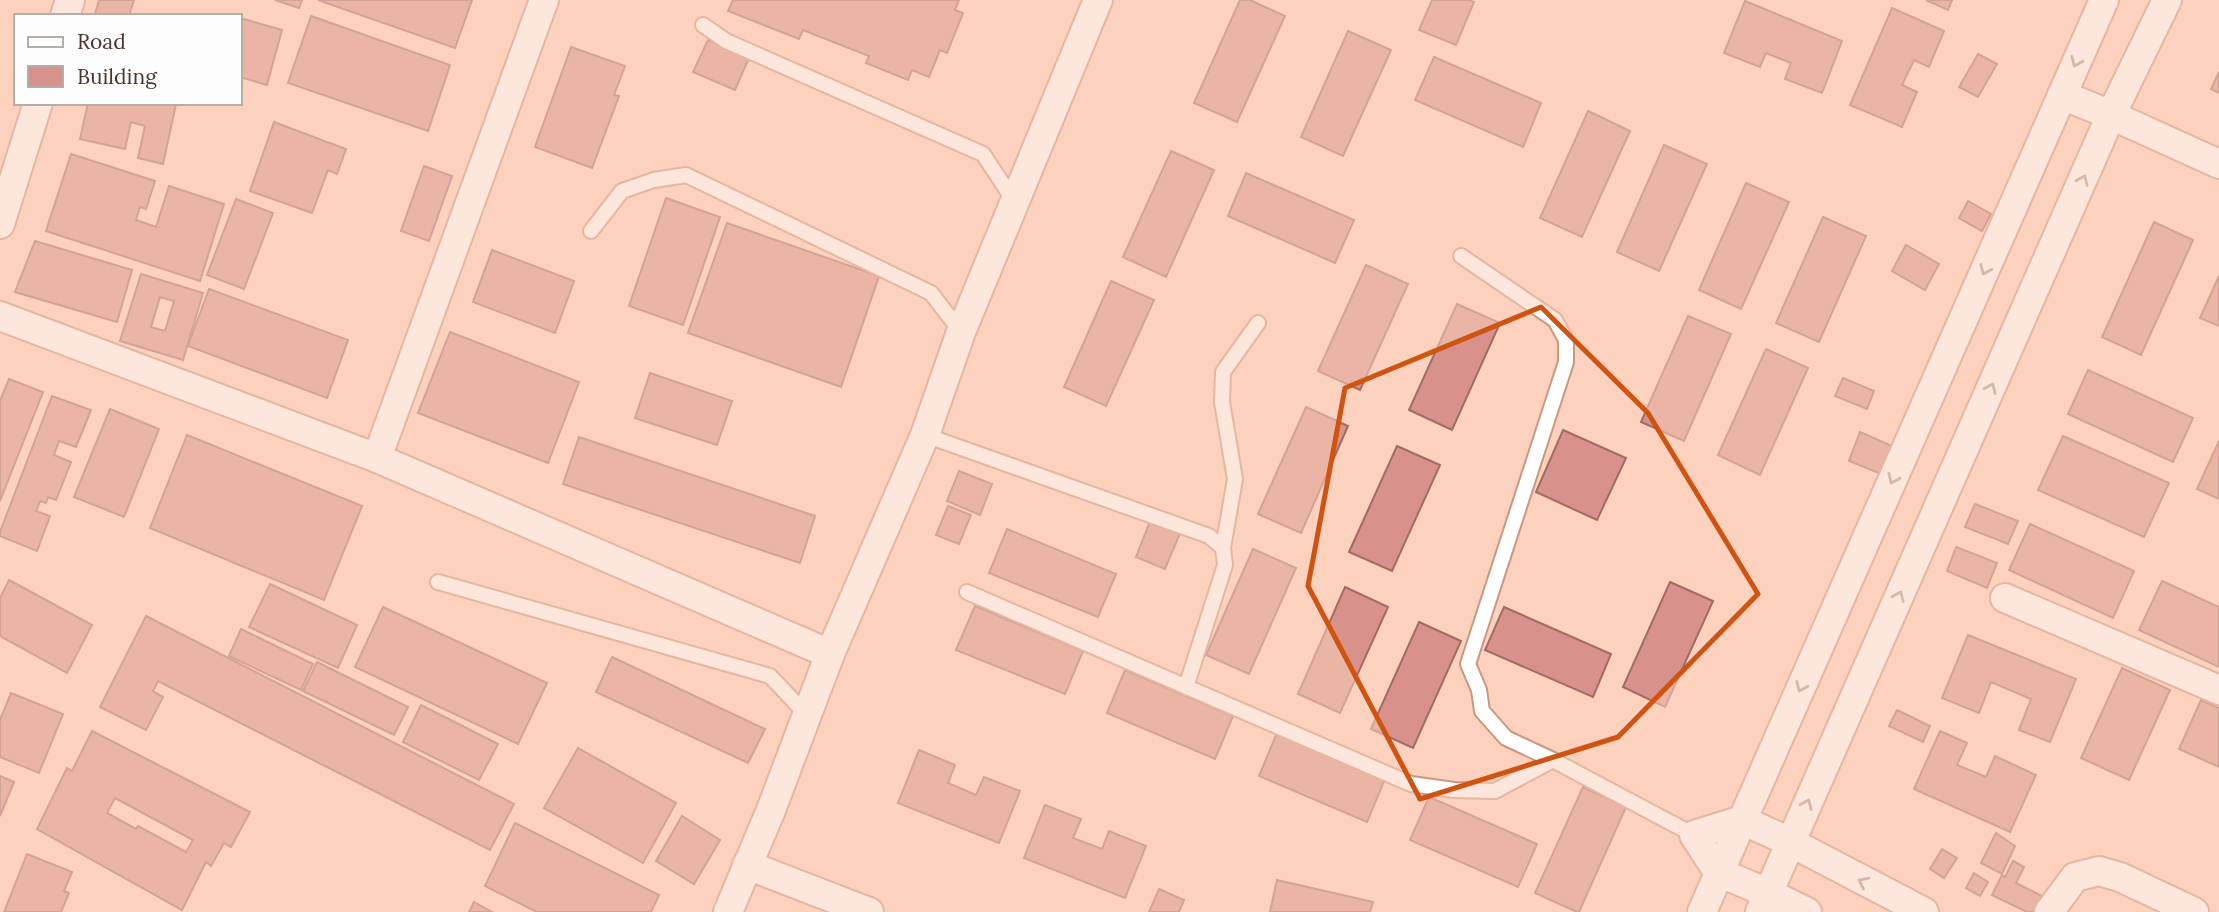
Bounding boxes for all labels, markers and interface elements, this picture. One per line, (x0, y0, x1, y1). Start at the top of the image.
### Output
legend (14, 14, 242, 105)
text: Road (77, 28, 126, 55)
one-way arrow (2070, 55, 2084, 68)
text: Building (77, 63, 157, 90)
one-way arrow (2074, 175, 2088, 187)
one-way arrow (1979, 264, 1993, 276)
one-way arrow (1983, 383, 1997, 395)
one-way arrow (1887, 471, 1901, 484)
one-way arrow (1891, 591, 1905, 604)
one-way arrow (1795, 680, 1809, 692)
one-way arrow (1799, 799, 1813, 812)
one-way arrow (1858, 876, 1870, 890)

